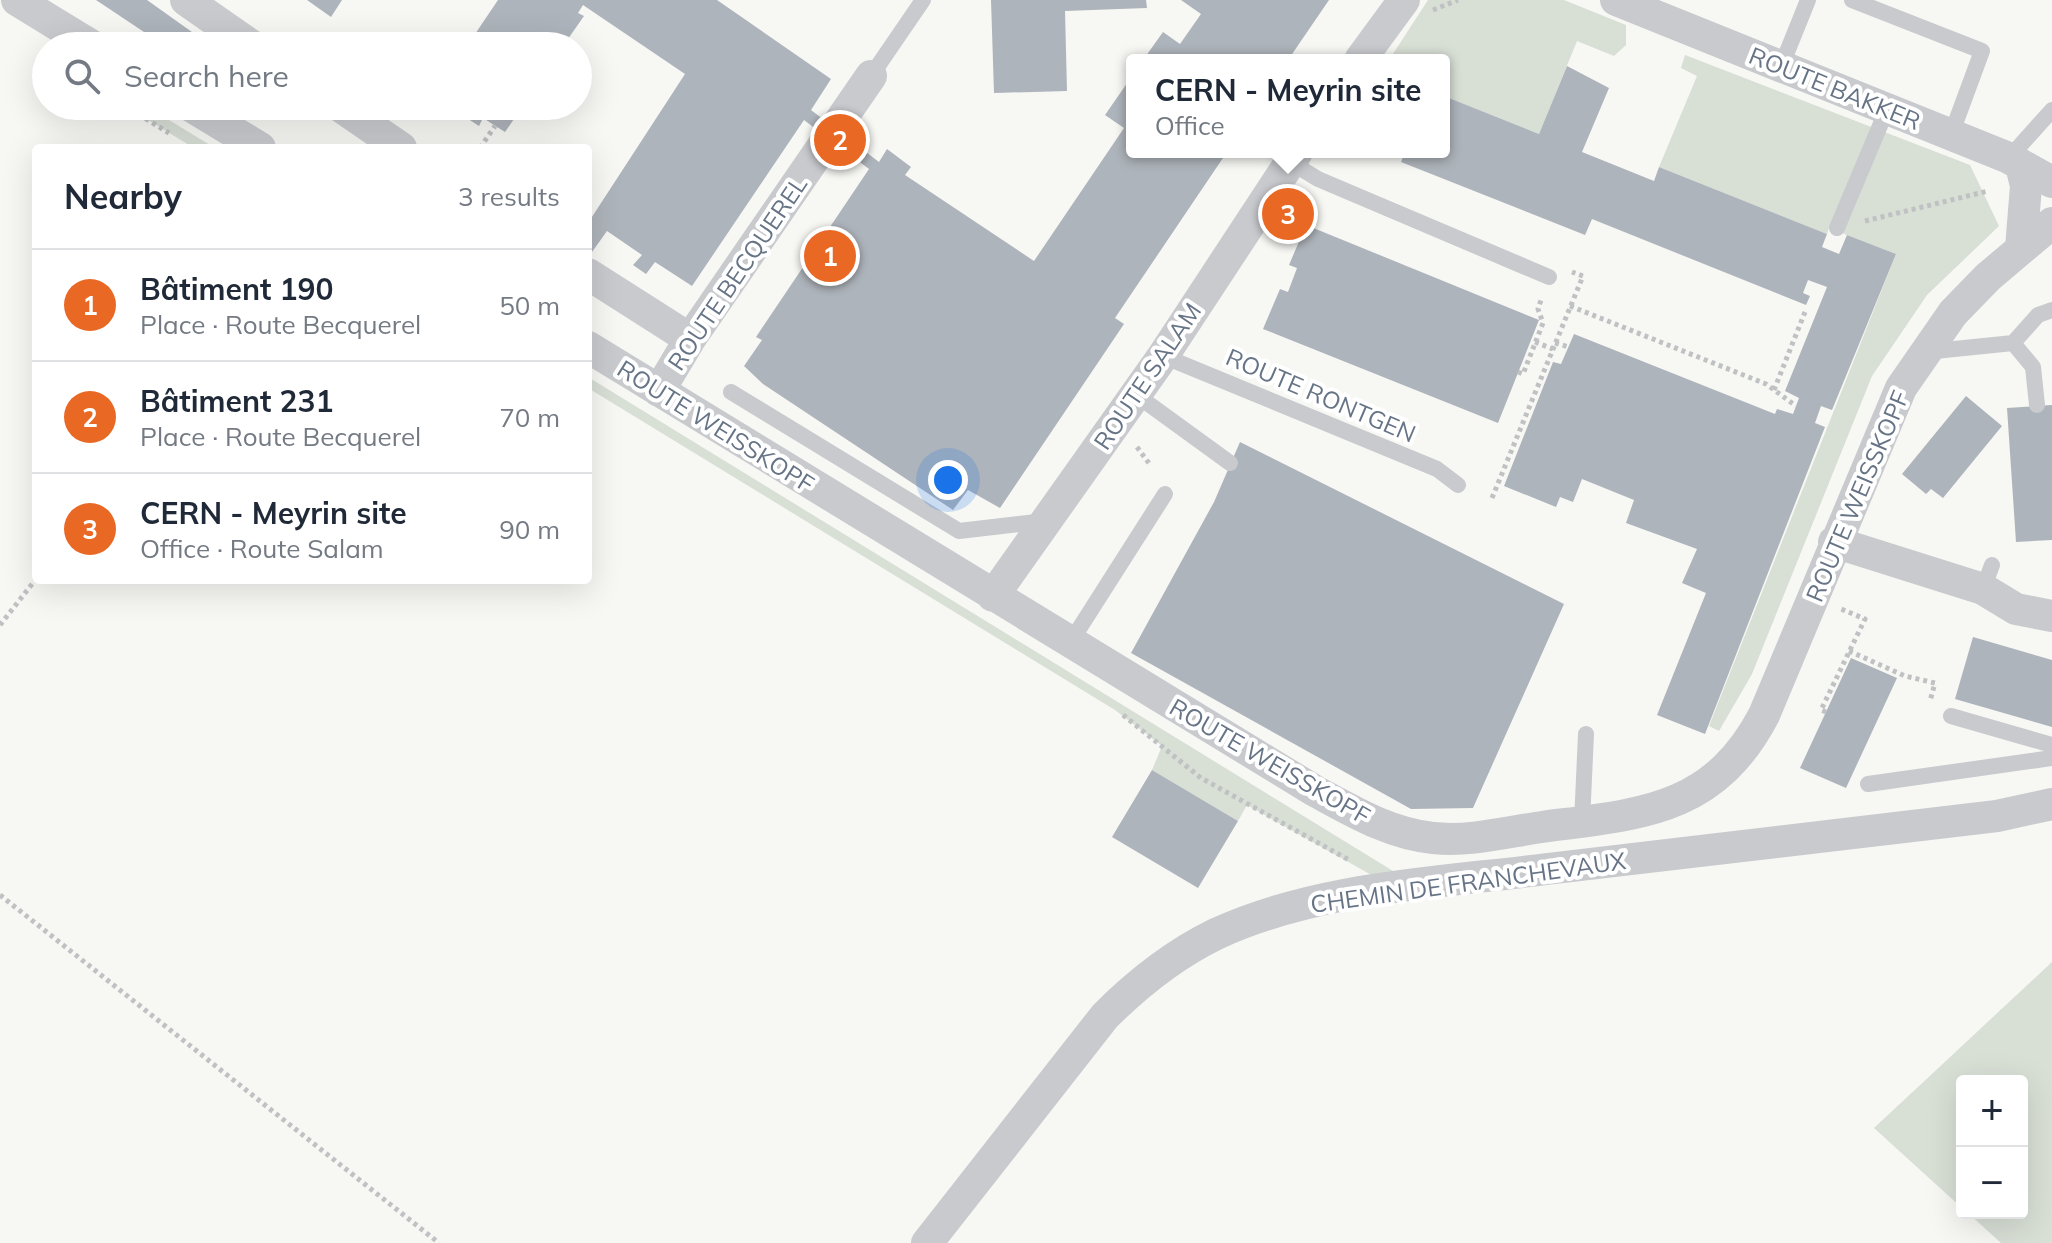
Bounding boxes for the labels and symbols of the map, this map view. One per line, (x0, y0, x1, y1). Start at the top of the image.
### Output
street label: ROUTE BAKKER (1745, 40, 1925, 136)
pin: 2 (814, 110, 866, 170)
street label: ROUTE BECQUEREL (661, 170, 813, 376)
pin: 3 (1262, 184, 1314, 244)
pin: 1 (804, 226, 856, 286)
street label: ROUTE SALAM (1087, 297, 1207, 455)
street label: ROUTE RONTGEN (1222, 341, 1420, 449)
street label: ROUTE WEISSKOPF (612, 353, 820, 499)
street label: ROUTE WEISSKOPF (1799, 386, 1915, 606)
your location (928, 460, 968, 500)
street label: ROUTE WEISSKOPF (1164, 691, 1376, 831)
street label: CHEMIN DE FRANCHEVAUX (1308, 845, 1628, 919)

